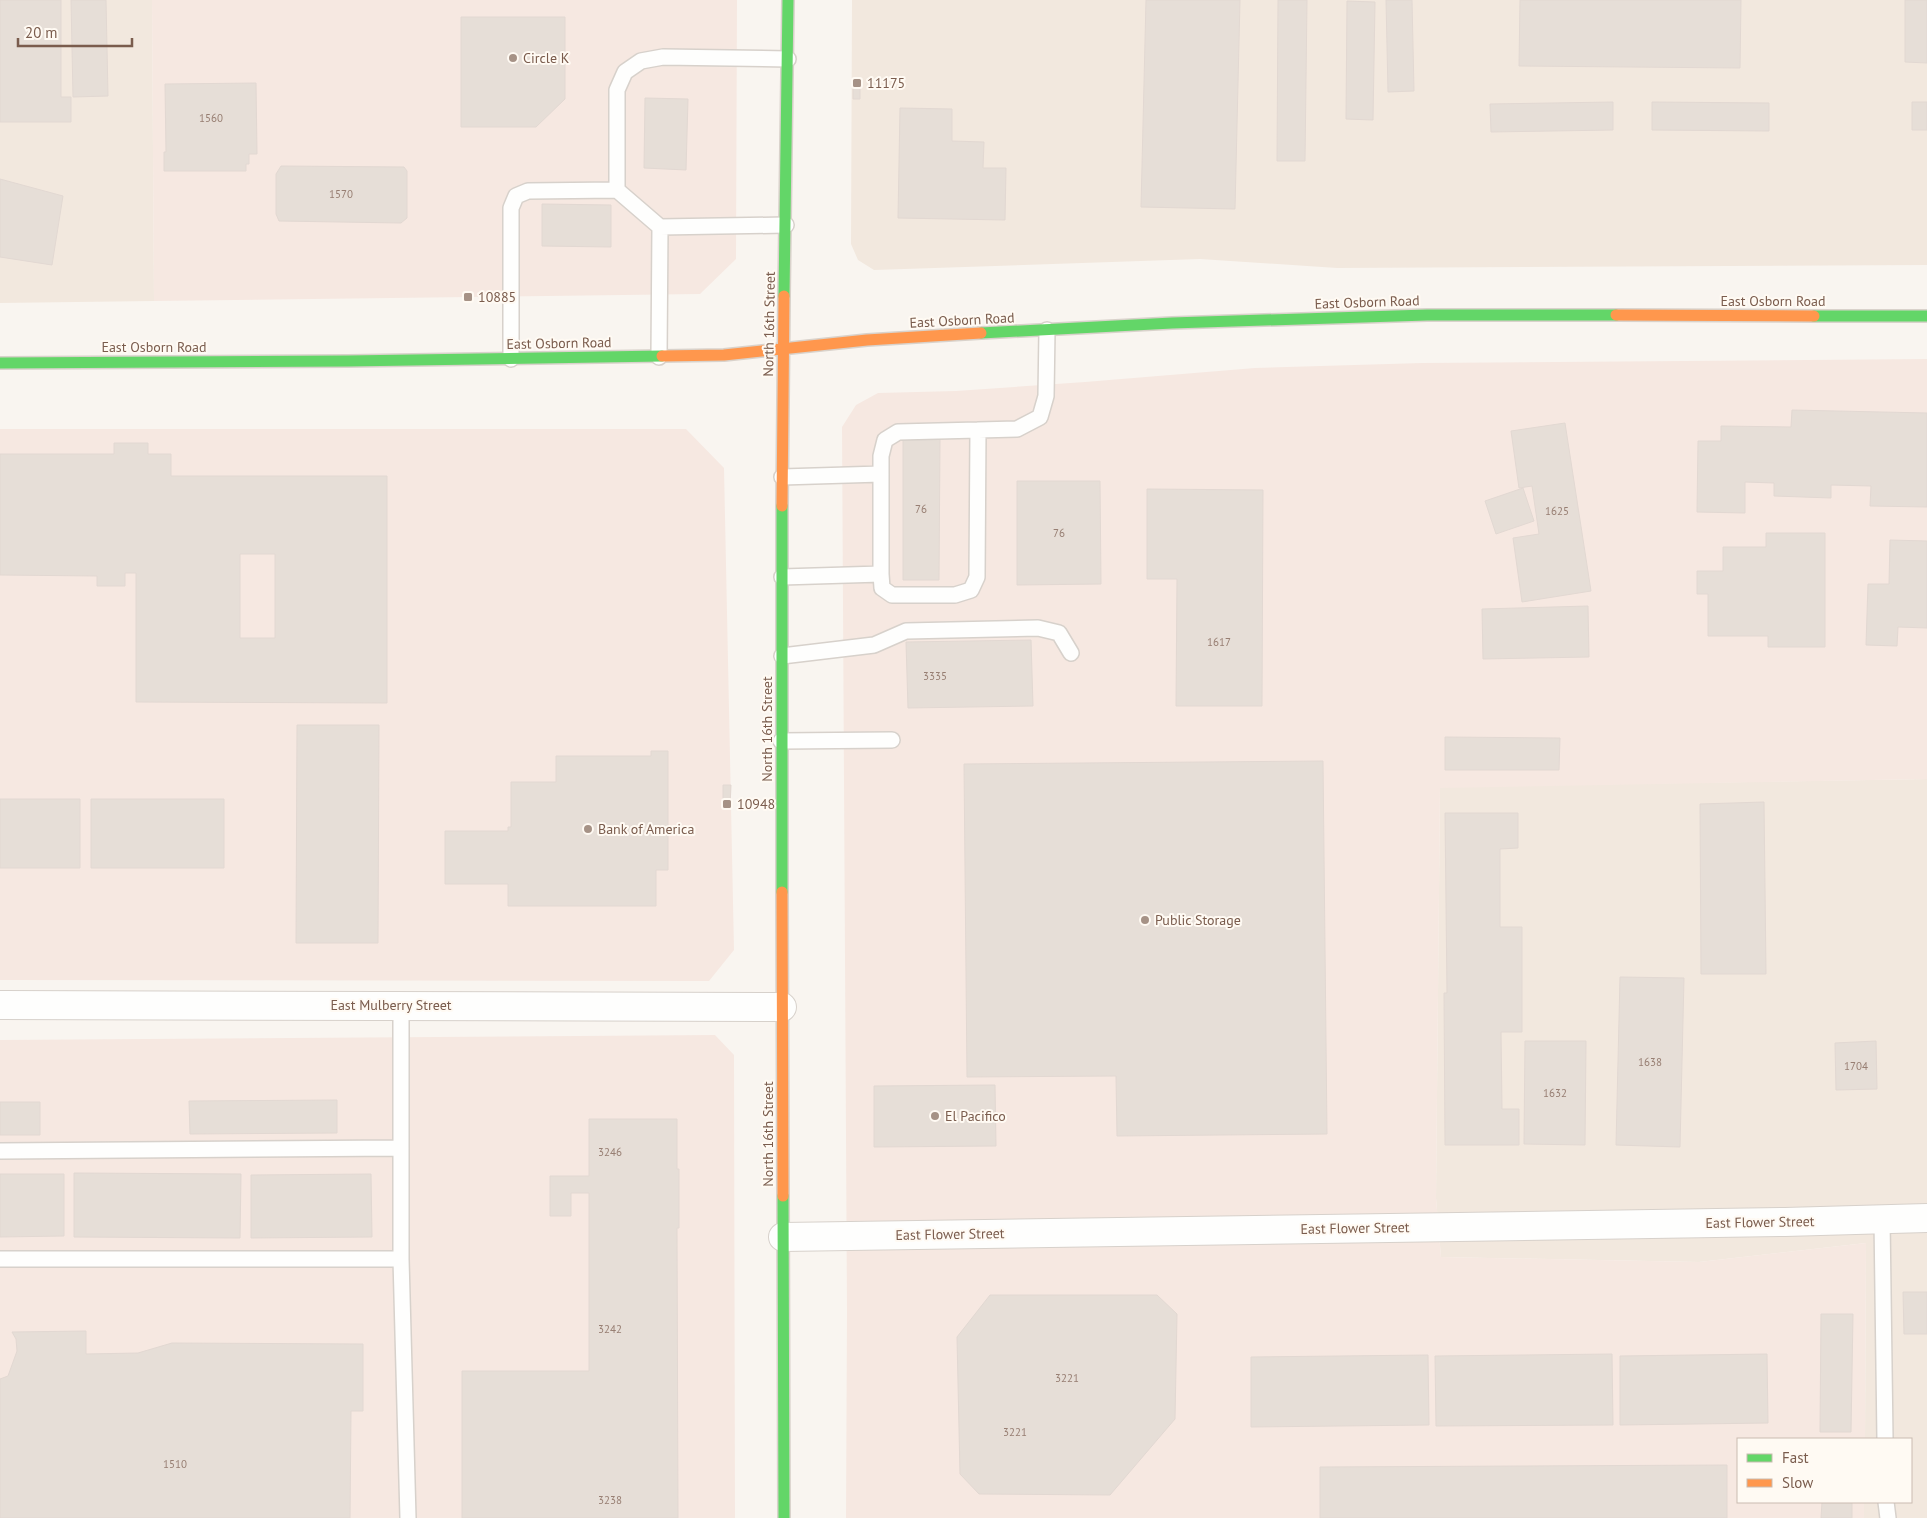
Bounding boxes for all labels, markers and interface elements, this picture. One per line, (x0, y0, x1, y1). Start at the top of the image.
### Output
scale bar (18, 15, 131, 47)
text: 20 m (25, 23, 58, 42)
place label: Circle K (523, 49, 570, 67)
marker: Circle K (507, 52, 519, 64)
place label: 11175 (867, 74, 905, 92)
marker: 11175 (851, 77, 863, 89)
house number: 1560 (199, 111, 223, 125)
house number: 1570 (329, 187, 353, 201)
street label: North 16th Street (759, 271, 779, 377)
place label: 10885 (478, 288, 516, 306)
marker: 10885 (462, 291, 474, 303)
street label: East Osborn Road (1314, 291, 1420, 313)
street label: East Osborn Road (1720, 292, 1826, 310)
street label: East Osborn Road (909, 308, 1015, 332)
street label: East Osborn Road (506, 333, 612, 353)
street label: East Osborn Road (101, 338, 207, 356)
house number: 76 (915, 502, 927, 516)
house number: 1625 (1545, 504, 1569, 518)
house number: 76 (1053, 526, 1065, 540)
house number: 1617 (1207, 635, 1231, 649)
house number: 3335 (923, 669, 947, 683)
street label: North 16th Street (758, 676, 776, 782)
place label: 10948 (737, 795, 775, 813)
marker: 10948 (721, 798, 733, 810)
place label: Bank of America (598, 820, 694, 838)
marker: Bank of America (582, 823, 594, 835)
place label: Public Storage (1155, 911, 1241, 929)
marker: Public Storage (1139, 914, 1151, 926)
street label: East Mulberry Street (330, 996, 452, 1014)
house number: 1638 (1638, 1055, 1662, 1069)
house number: 1704 (1844, 1059, 1868, 1073)
street label: North 16th Street (759, 1081, 777, 1187)
house number: 1632 (1543, 1086, 1567, 1100)
place label: El Pacifico (945, 1107, 1006, 1125)
marker: El Pacifico (929, 1110, 941, 1122)
house number: 3246 (598, 1145, 622, 1159)
street label: East Flower Street (1705, 1212, 1815, 1232)
street label: East Flower Street (1300, 1218, 1410, 1238)
street label: East Flower Street (895, 1224, 1005, 1244)
house number: 3242 (598, 1322, 622, 1336)
house number: 3221 (1055, 1371, 1079, 1385)
house number: 3221 (1003, 1425, 1027, 1439)
legend (1737, 1438, 1912, 1503)
text: Fast (1782, 1448, 1809, 1467)
house number: 1510 (163, 1457, 187, 1471)
text: Slow (1782, 1473, 1813, 1492)
house number: 3238 (598, 1493, 622, 1507)

